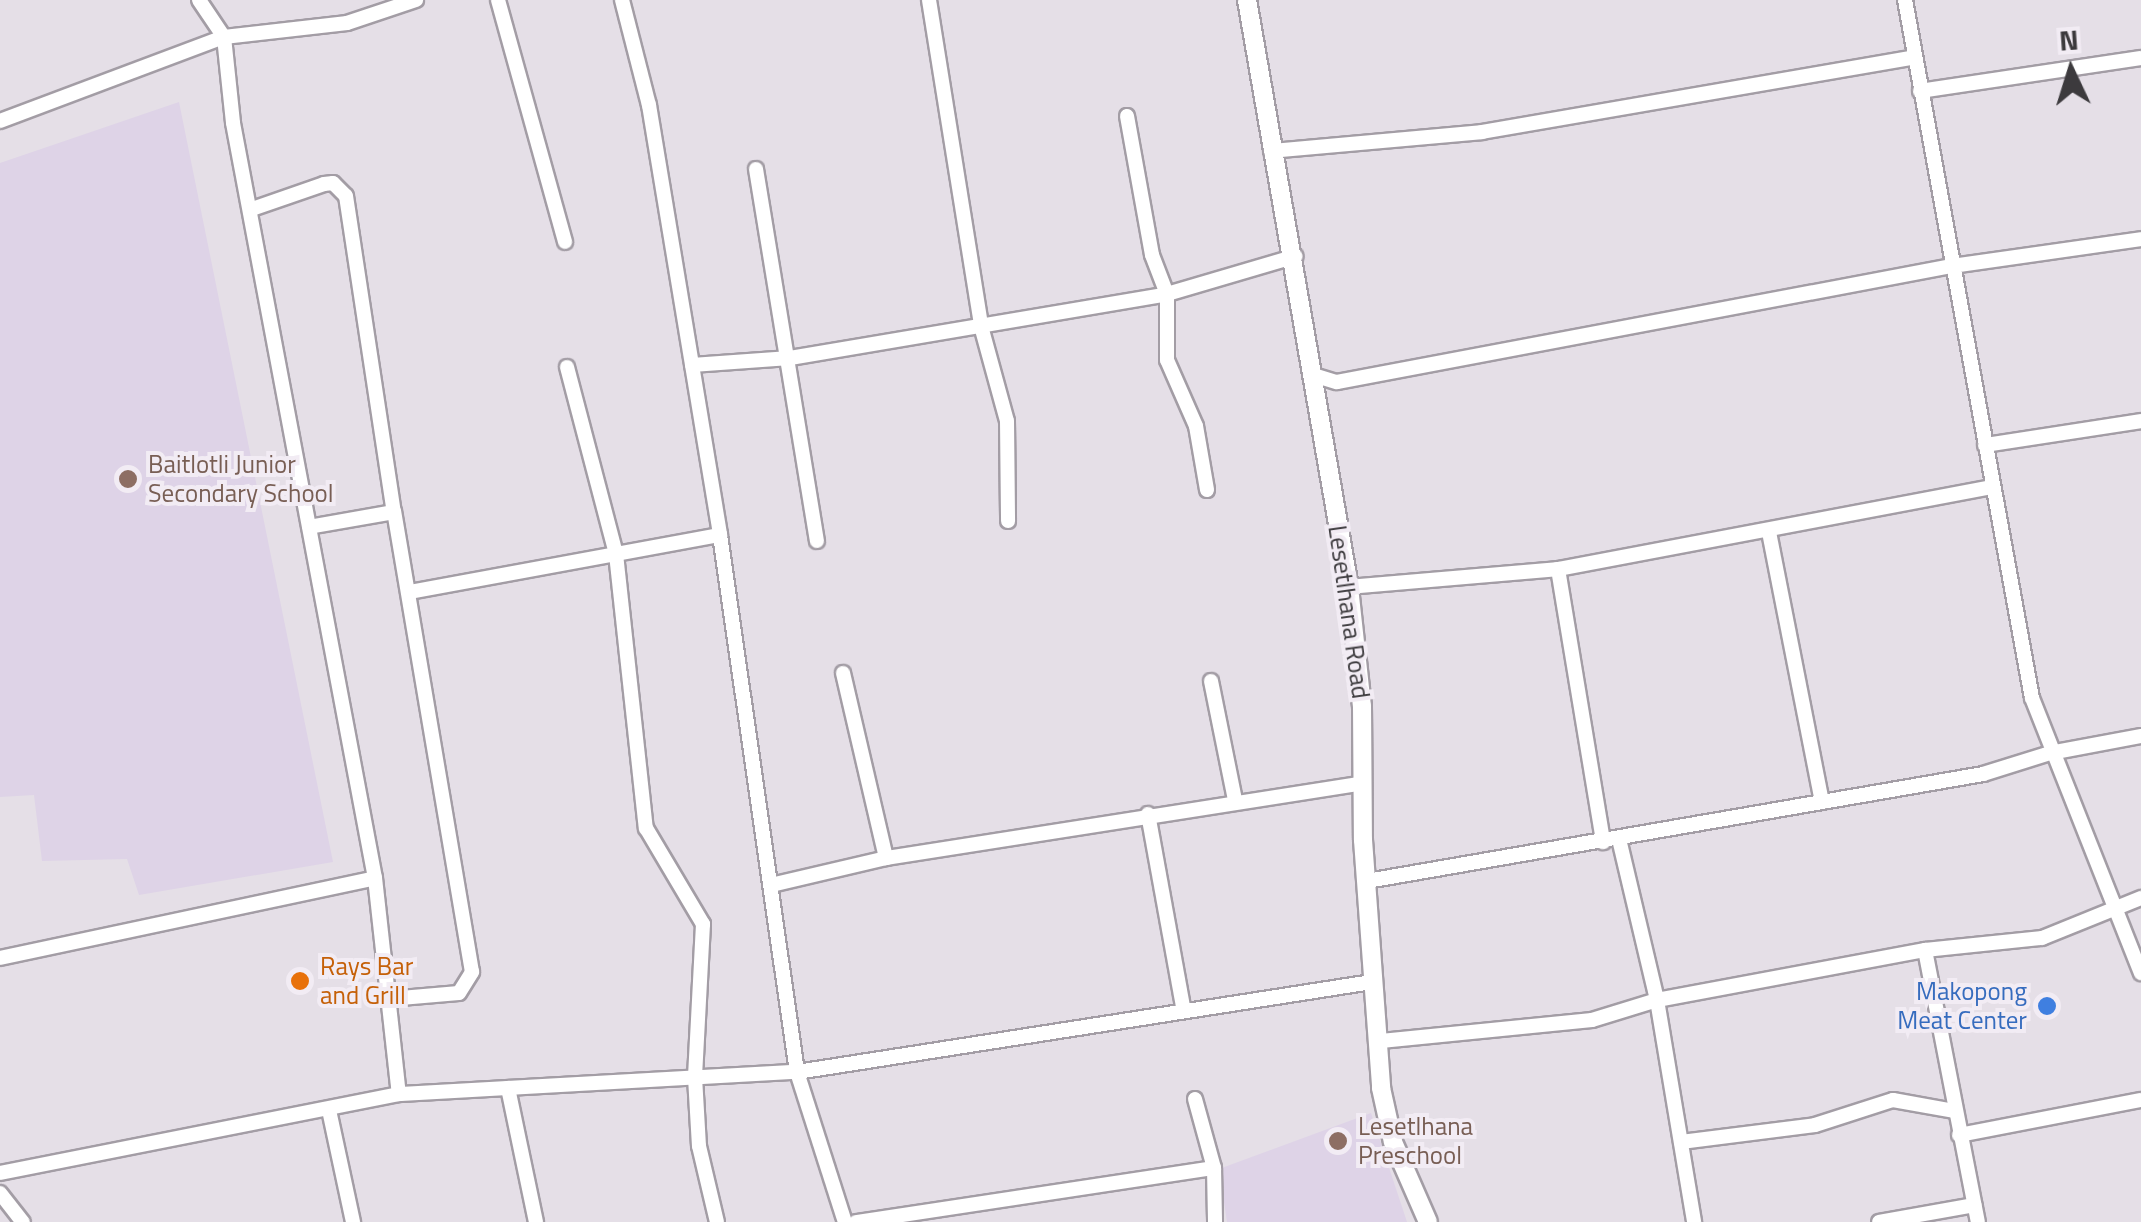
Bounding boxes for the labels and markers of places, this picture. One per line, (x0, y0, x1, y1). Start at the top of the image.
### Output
place label: Baitlotli Junior Secondary School (148, 450, 334, 509)
marker: Baitlotli Junior Secondary School (117, 468, 139, 490)
place label: Rays Bar and Grill (320, 952, 413, 1011)
marker: Rays Bar and Grill (289, 970, 311, 992)
place label: Makopong Meat Center (1897, 977, 2027, 1036)
marker: Makopong Meat Center (2036, 995, 2058, 1017)
place label: Lesetlhana Preschool (1358, 1112, 1473, 1171)
marker: Lesetlhana Preschool (1327, 1130, 1349, 1152)

